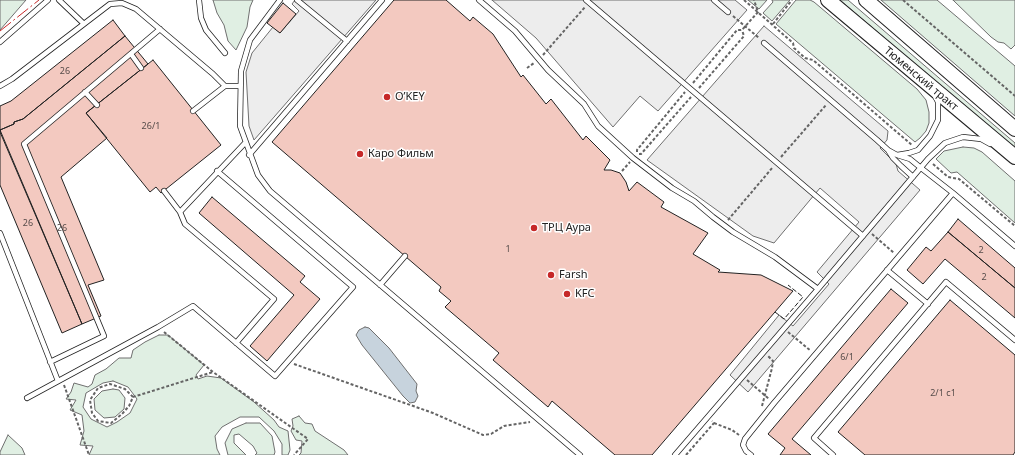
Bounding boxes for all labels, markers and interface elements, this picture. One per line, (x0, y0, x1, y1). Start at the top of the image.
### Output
street label: Тюменский тракт (881, 44, 961, 114)
house number: 26 (60, 66, 70, 76)
place label: O’KEY (395, 90, 425, 104)
marker: O’KEY (382, 92, 392, 102)
house number: 26/1 (142, 121, 160, 131)
place label: Каро Фильм (368, 147, 434, 161)
marker: Каро Фильм (355, 149, 365, 159)
house number: 26 (23, 218, 33, 228)
place label: ТРЦ Аура (542, 221, 591, 235)
house number: 26 (57, 223, 67, 233)
marker: ТРЦ Аура (529, 223, 539, 233)
house number: 1 (505, 244, 511, 254)
house number: 2 (978, 245, 984, 255)
place label: Farsh (559, 268, 587, 282)
marker: Farsh (546, 270, 556, 280)
house number: 2 (981, 272, 987, 282)
place label: KFC (575, 287, 594, 301)
marker: KFC (562, 289, 572, 299)
house number: 6/1 (840, 352, 854, 362)
house number: 2/1 с1 (930, 388, 956, 398)

